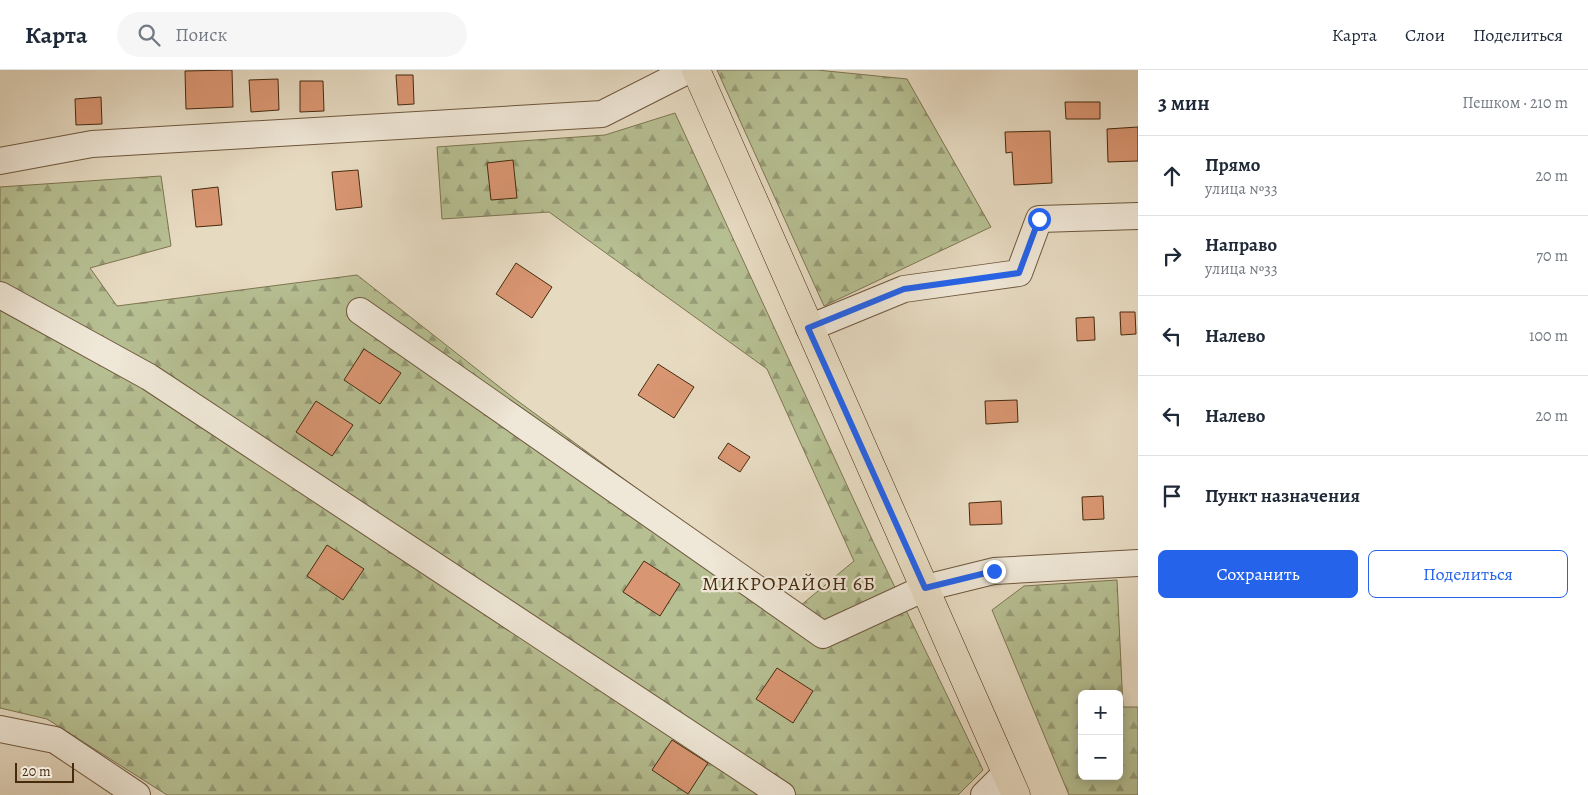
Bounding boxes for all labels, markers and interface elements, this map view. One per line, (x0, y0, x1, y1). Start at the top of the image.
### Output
search box (117, 12, 467, 57)
text: Карта (25, 19, 87, 51)
icon: search (135, 21, 163, 49)
text: Поиск (175, 22, 227, 48)
text: Карта (1332, 23, 1377, 47)
text: Слои (1405, 23, 1445, 47)
text: Поделиться (1473, 23, 1563, 47)
text: 3 мин (1158, 89, 1210, 117)
text: Пешком · 210 m (1462, 92, 1568, 114)
text: Прямо (1205, 152, 1260, 178)
icon: ahead (1158, 162, 1186, 190)
text: 20 m (1535, 165, 1568, 187)
text: улица №33 (1205, 178, 1278, 200)
route start (1028, 208, 1051, 231)
text: Направо (1205, 232, 1277, 258)
icon: right (1158, 242, 1186, 270)
text: 70 m (1536, 245, 1568, 267)
text: улица №33 (1205, 258, 1278, 280)
icon: left (1158, 322, 1186, 350)
text: Налево (1205, 323, 1265, 349)
text: 100 m (1529, 325, 1568, 347)
icon: left (1158, 402, 1186, 430)
text: Налево (1205, 403, 1265, 429)
text: 20 m (1535, 405, 1568, 427)
icon: arrive (1158, 482, 1186, 510)
text: Пункт назначения (1205, 483, 1360, 509)
button: Сохранить (1158, 550, 1358, 598)
button: Поделиться (1368, 550, 1568, 598)
route end (983, 560, 1006, 583)
district label: МИКРОРАЙОН 6Б (702, 570, 876, 597)
map controls (1078, 690, 1123, 780)
button: + (1078, 690, 1123, 735)
button: − (1078, 735, 1123, 780)
scale bar (15, 760, 74, 783)
text: 20 m (22, 762, 51, 781)

